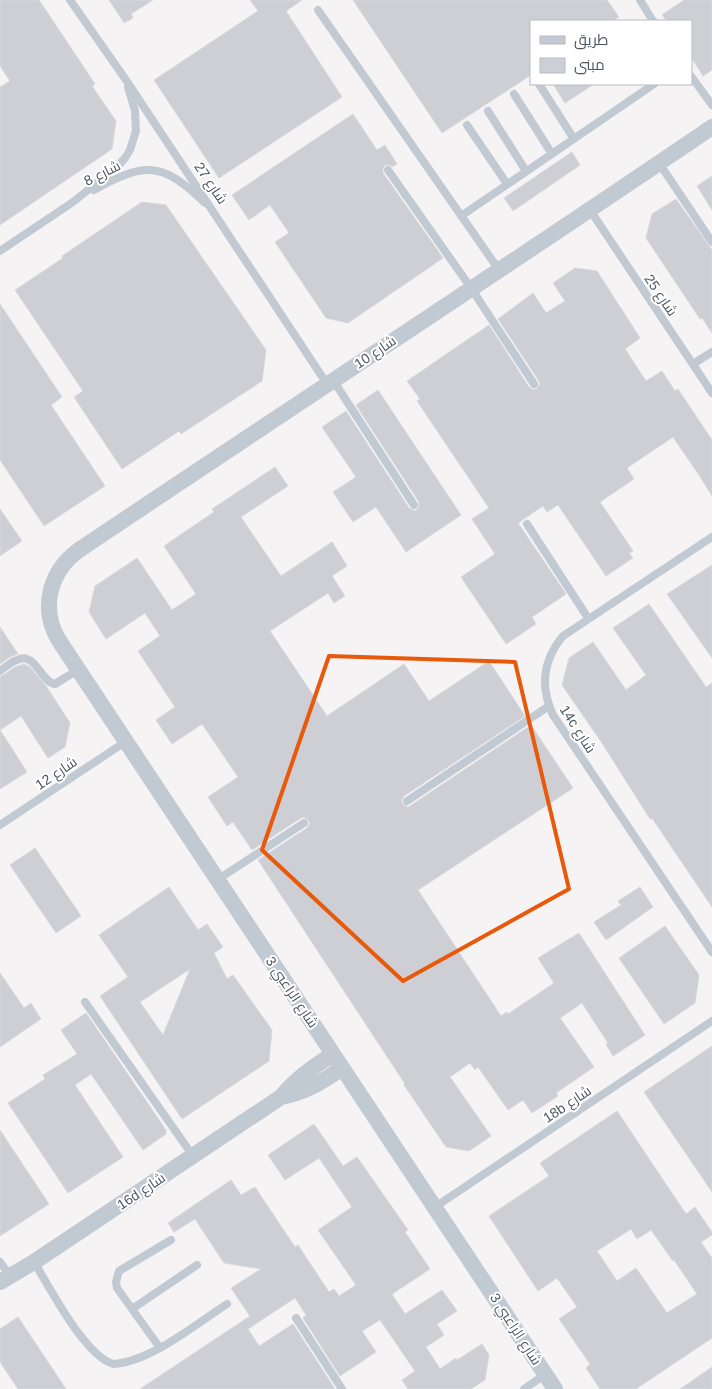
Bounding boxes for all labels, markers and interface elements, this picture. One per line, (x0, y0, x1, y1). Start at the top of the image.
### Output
legend (530, 20, 692, 85)
text: طريق (574, 31, 608, 50)
text: مبنى (574, 56, 605, 75)
street label: شارع 8 (81, 157, 123, 190)
street label: شارع 27 (191, 159, 231, 207)
street label: شارع 25 (641, 271, 681, 319)
street label: شارع 10 (351, 332, 399, 372)
street label: 14c شارع (556, 702, 599, 756)
street label: شارع 12 (32, 753, 80, 793)
street label: شارع الراعبي 3 (259, 953, 322, 1033)
street label: 18b شارع (540, 1082, 595, 1127)
street label: 16d شارع (114, 1169, 169, 1214)
street label: شارع الراعبي 3 (484, 1290, 545, 1370)

